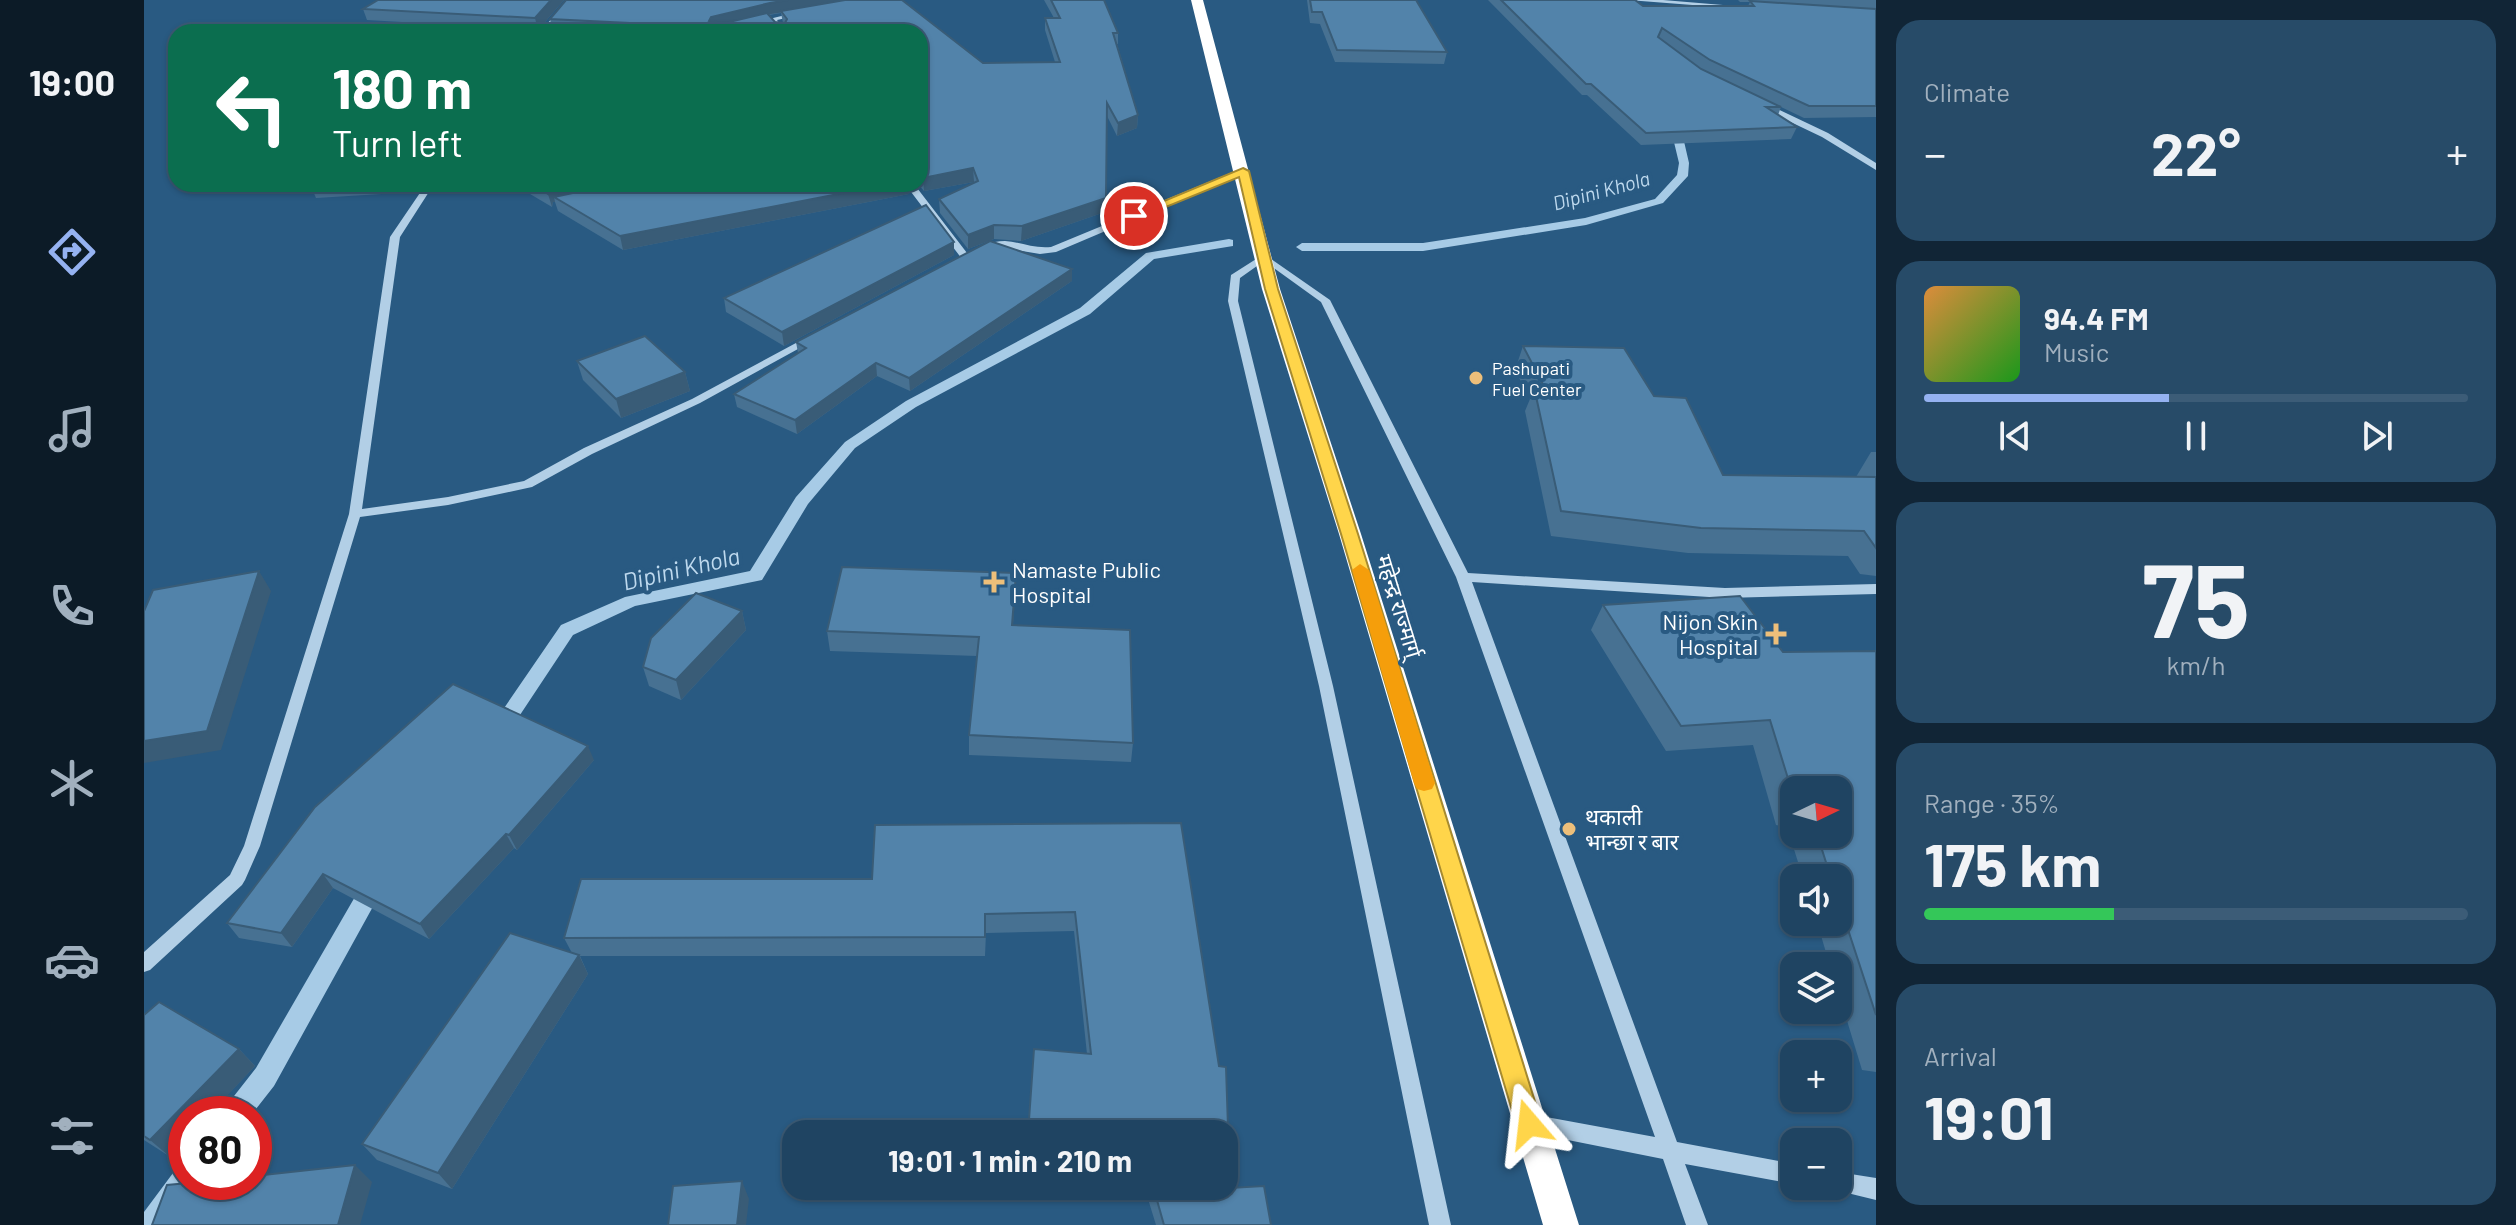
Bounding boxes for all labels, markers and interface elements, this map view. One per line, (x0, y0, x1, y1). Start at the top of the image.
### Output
text: 180 m (332, 53, 472, 120)
icon: left (200, 56, 304, 160)
text: 19:00 (29, 60, 115, 103)
text: Climate (1924, 76, 2010, 107)
text: 22° (2151, 116, 2241, 188)
text: Turn left (332, 121, 463, 164)
text: − (1924, 126, 1946, 179)
text: + (2446, 126, 2468, 179)
water label: Dipini Khola (1550, 166, 1652, 214)
pin (1100, 182, 1168, 250)
icon: arrive (1112, 194, 1156, 238)
icon: directions (44, 224, 100, 280)
text: 94.4 FM (2044, 300, 2149, 336)
text: Music (2044, 336, 2109, 367)
place label: Pashupati Fuel Center (1492, 357, 1582, 400)
marker: Pashupati Fuel Center (1467, 369, 1485, 387)
icon: music (44, 401, 100, 457)
icon: previous (1993, 414, 2037, 458)
icon: pause (2174, 414, 2218, 458)
icon: next (2355, 414, 2399, 458)
text: 75 (2142, 534, 2250, 659)
water label: Dipini Khola (619, 540, 743, 596)
street label: महेन्द्र राज्मार्ग् (1370, 551, 1429, 664)
place label: Namaste Public Hospital (1012, 556, 1161, 607)
marker: Namaste Public Hospital (983, 571, 1005, 593)
icon: phone (44, 578, 100, 634)
place label: Nijon Skin Hospital (1663, 608, 1758, 659)
marker: Nijon Skin Hospital (1765, 623, 1787, 645)
text: km/h (2167, 649, 2225, 680)
icon: climate (44, 755, 100, 811)
north arrow (1780, 776, 1852, 848)
map controls (1780, 776, 1852, 1200)
text: Range · 35% (1924, 787, 2060, 818)
place label: थकाली भान्छा र बार (1585, 803, 1680, 854)
marker: थकाली भान्छा र बार (1560, 820, 1578, 838)
text: 175 km (1924, 827, 2101, 899)
button: sound (1780, 864, 1852, 936)
icon: car (44, 932, 100, 988)
button: layers (1780, 952, 1852, 1024)
button: + (1780, 1040, 1852, 1112)
text: Arrival (1924, 1040, 1997, 1071)
text: 19:01 (1924, 1080, 2054, 1152)
position arrow (1487, 1082, 1571, 1166)
speed limit sign: 80 (168, 1096, 272, 1200)
icon: filters (44, 1108, 100, 1164)
button: − (1780, 1128, 1852, 1200)
text: 19:01 · 1 min · 210 m (888, 1142, 1132, 1178)

